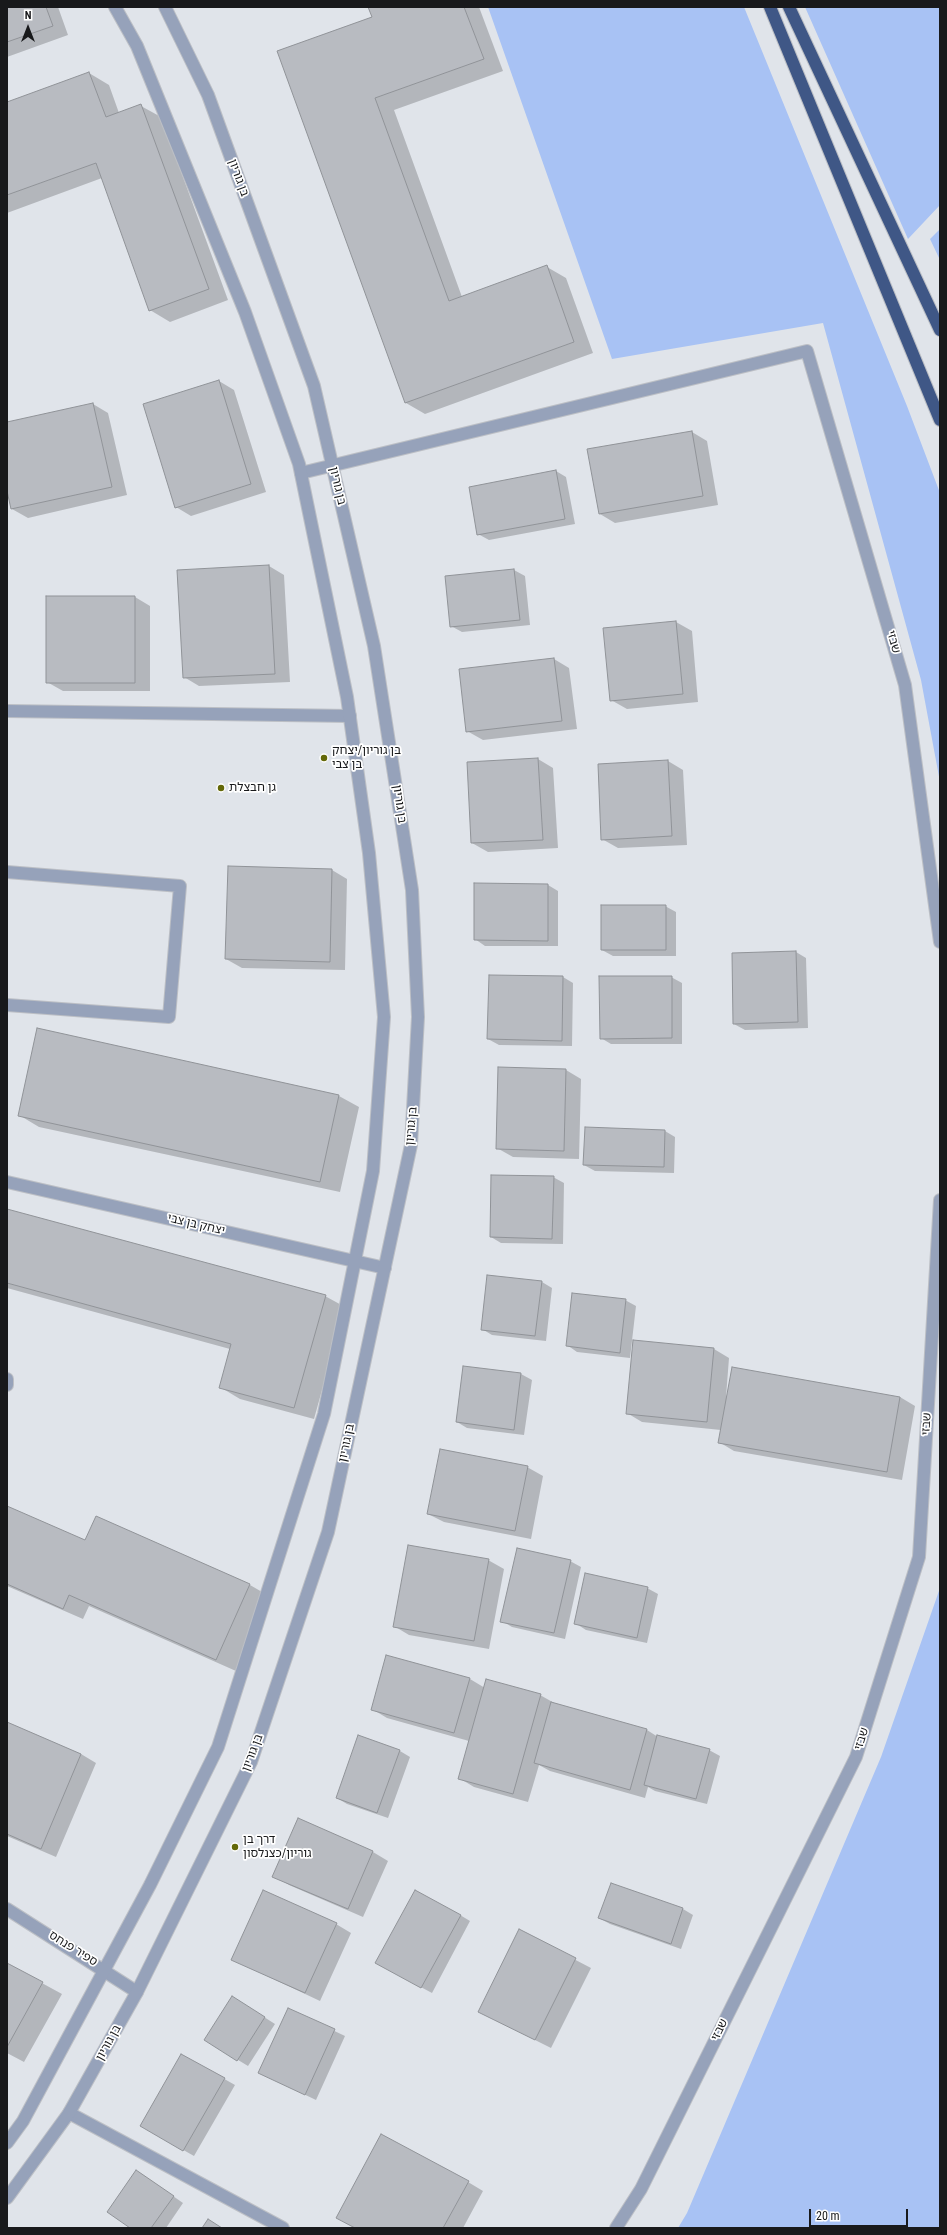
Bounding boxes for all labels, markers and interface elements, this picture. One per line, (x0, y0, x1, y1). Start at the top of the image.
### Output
north arrow (8, 8, 48, 48)
text: N (25, 9, 31, 22)
street label: בן גוריון (225, 157, 251, 199)
street label: בן גוריון (326, 465, 348, 507)
street label: שבזי (883, 629, 903, 655)
place label: בן גוריון/יצחק בן צבי (332, 744, 401, 772)
marker: בן גוריון/יצחק בן צבי (319, 753, 329, 763)
place label: גן חבצלת (229, 781, 276, 795)
marker: גן חבצלת (216, 783, 226, 793)
street label: בן גוריון (389, 784, 409, 824)
street label: בן גוריון (403, 1106, 421, 1146)
street label: יצחק בן צבי (166, 1211, 226, 1239)
street label: שבזי (919, 1412, 935, 1436)
street label: בן גוריון (336, 1422, 358, 1464)
street label: שבזי (852, 1726, 872, 1752)
street label: בן גוריון (239, 1732, 267, 1774)
place label: דרך בן גוריון/כצנלסון (243, 1833, 312, 1861)
marker: דרך בן גוריון/כצנלסון (230, 1842, 240, 1852)
street label: ספיר פנחס (46, 1928, 100, 1970)
street label: שבזי (709, 2017, 731, 2043)
street label: בן גוריון (93, 2022, 125, 2064)
scale bar (811, 2201, 910, 2227)
text: 20 m (816, 2209, 840, 2223)

